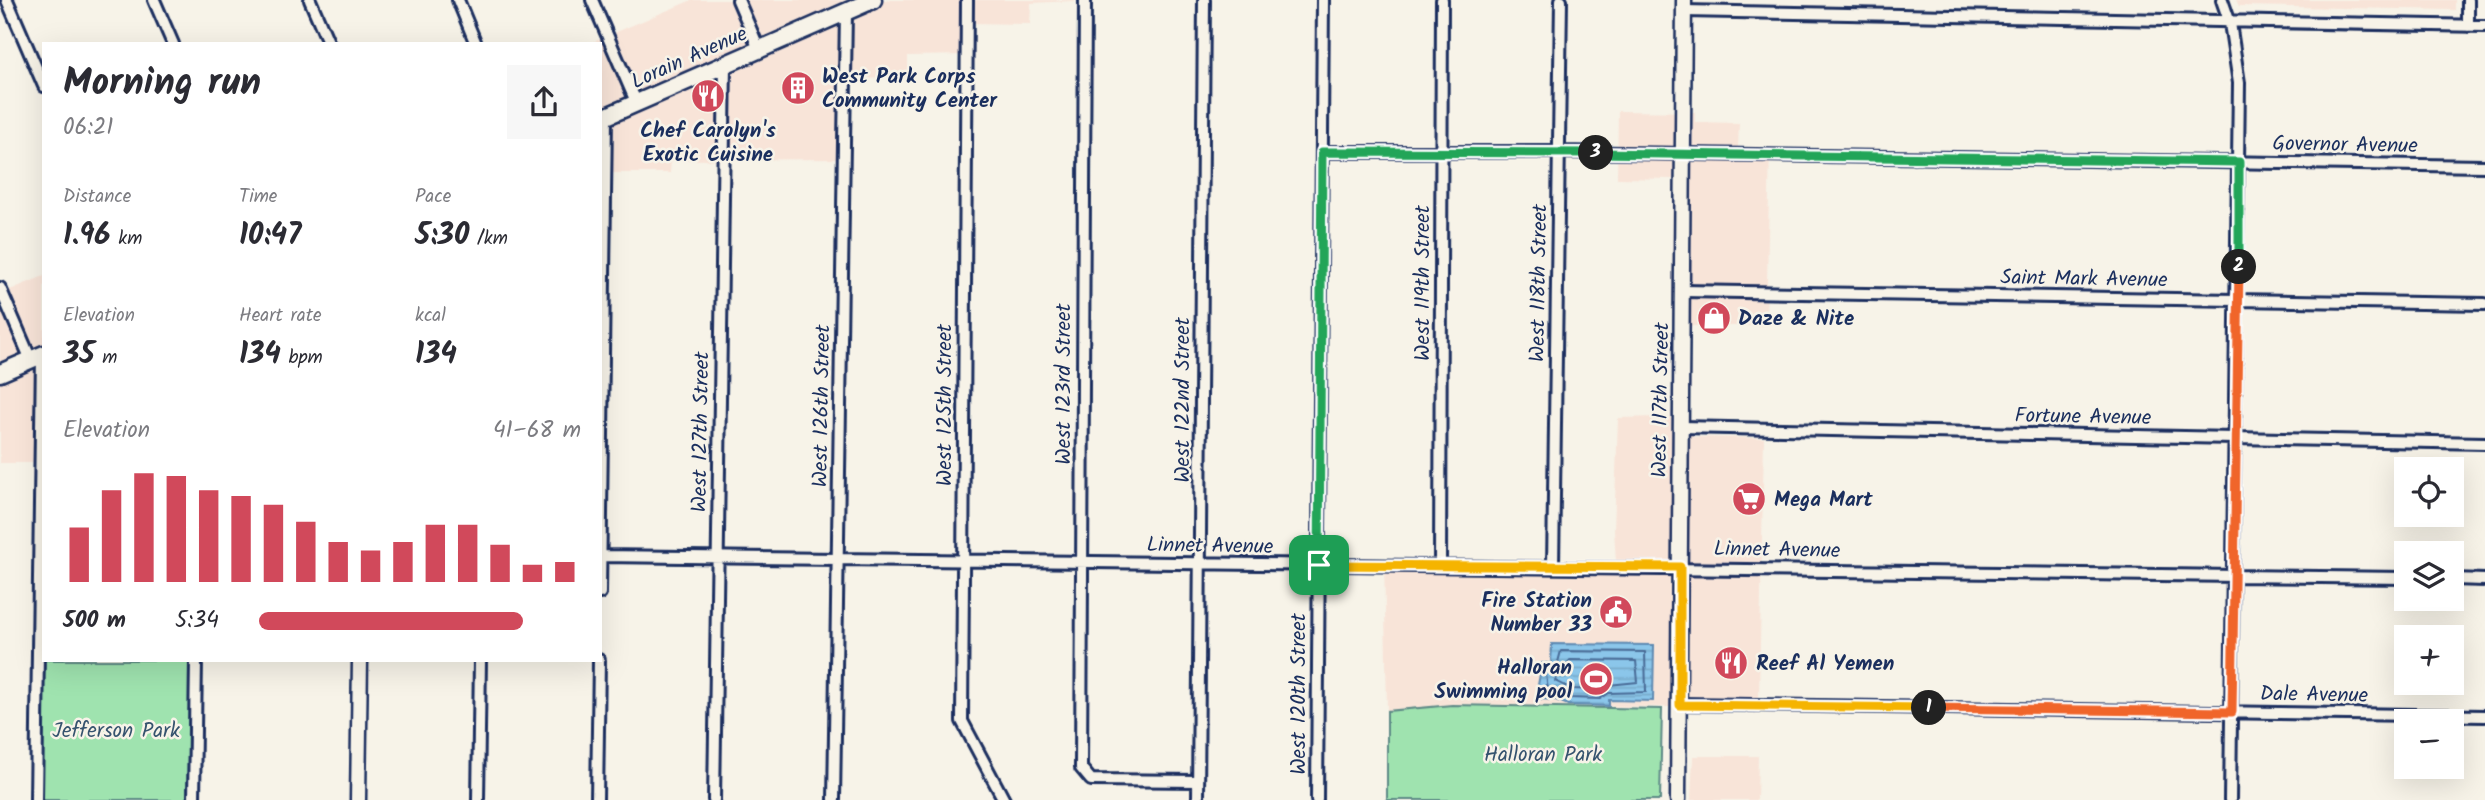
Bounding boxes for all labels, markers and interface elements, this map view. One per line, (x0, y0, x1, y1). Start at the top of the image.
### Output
street label: Lorain Avenue (626, 18, 754, 99)
text: Morning run (63, 54, 261, 114)
place label: West Park Corps Community Center (822, 61, 998, 118)
button: share (507, 65, 581, 139)
building icon: West Park Corps Community Center (779, 69, 817, 107)
restaurant icon: Chef Carolyn's Exotic Cuisine (689, 77, 727, 115)
text: 06:21 (63, 110, 114, 146)
place label: Chef Carolyn's Exotic Cuisine (640, 115, 776, 172)
street label: Governor Avenue (2272, 128, 2419, 163)
pin: 3 (1578, 136, 1614, 170)
text: 3 (1590, 137, 1601, 167)
text: Distance (63, 182, 131, 212)
text: Time (239, 182, 277, 212)
text: Pace (415, 182, 451, 212)
street label: West 118th Street (1522, 203, 1557, 362)
street label: West 119th Street (1407, 204, 1440, 361)
text: 1.96 (63, 212, 111, 260)
text: 10:47 (239, 212, 301, 260)
text: 5:30 (415, 212, 469, 260)
text: km (111, 224, 142, 254)
text: /km (469, 224, 508, 254)
pin: 2 (2222, 250, 2256, 284)
text: 2 (2233, 251, 2244, 281)
street label: Saint Mark Avenue (2000, 262, 2168, 297)
shop icon: Daze & Nite (1695, 299, 1733, 337)
text: Elevation (63, 301, 135, 331)
text: Heart rate (239, 301, 322, 331)
text: kcal (415, 301, 446, 331)
street label: West 123rd Street (1048, 303, 1081, 465)
place label: Daze & Nite (1738, 303, 1854, 336)
street label: West 122nd Street (1167, 316, 1200, 483)
street label: West 117th Street (1644, 321, 1679, 478)
street label: West 126th Street (805, 323, 840, 488)
street label: West 125th Street (929, 323, 962, 486)
text: 35 (63, 331, 95, 379)
text: 134 (239, 331, 281, 379)
text: 134 (415, 331, 457, 379)
text: m (95, 343, 117, 373)
text: bpm (281, 343, 323, 373)
street label: West 127th Street (684, 350, 719, 513)
street label: Fortune Avenue (2014, 400, 2152, 435)
text: Elevation (63, 413, 150, 449)
text: 41–68 m (493, 413, 581, 449)
map controls (2394, 457, 2464, 779)
button: locate (2394, 457, 2464, 527)
supermarket icon: Mega Mart (1730, 480, 1768, 518)
place label: Mega Mart (1774, 484, 1873, 517)
street label: Linnet Avenue (1146, 529, 1274, 564)
street label: Linnet Avenue (1713, 533, 1841, 568)
pin (1289, 535, 1349, 595)
button: layers (2394, 541, 2464, 611)
icon: arrive (1300, 546, 1338, 584)
place label: Fire Station Number 33 (1481, 585, 1593, 642)
public building icon: Fire Station Number 33 (1597, 593, 1635, 631)
text: 500 m (63, 603, 126, 639)
text: 5:34 (175, 603, 219, 639)
street label: West 120th Street (1283, 612, 1316, 775)
button: + (2394, 625, 2464, 695)
restaurant icon: Reef Al Yemen (1712, 644, 1750, 682)
place label: Reef Al Yemen (1756, 648, 1894, 681)
place label: Halloran Swimming pool (1434, 652, 1572, 709)
sports icon: Halloran Swimming pool (1577, 660, 1615, 698)
street label: Dale Avenue (2260, 678, 2369, 713)
pin: 1 (1912, 690, 1946, 726)
text: 1 (1926, 692, 1931, 722)
button: − (2394, 709, 2464, 779)
park label: Jefferson Park (52, 715, 180, 748)
park label: Halloran Park (1484, 739, 1602, 772)

